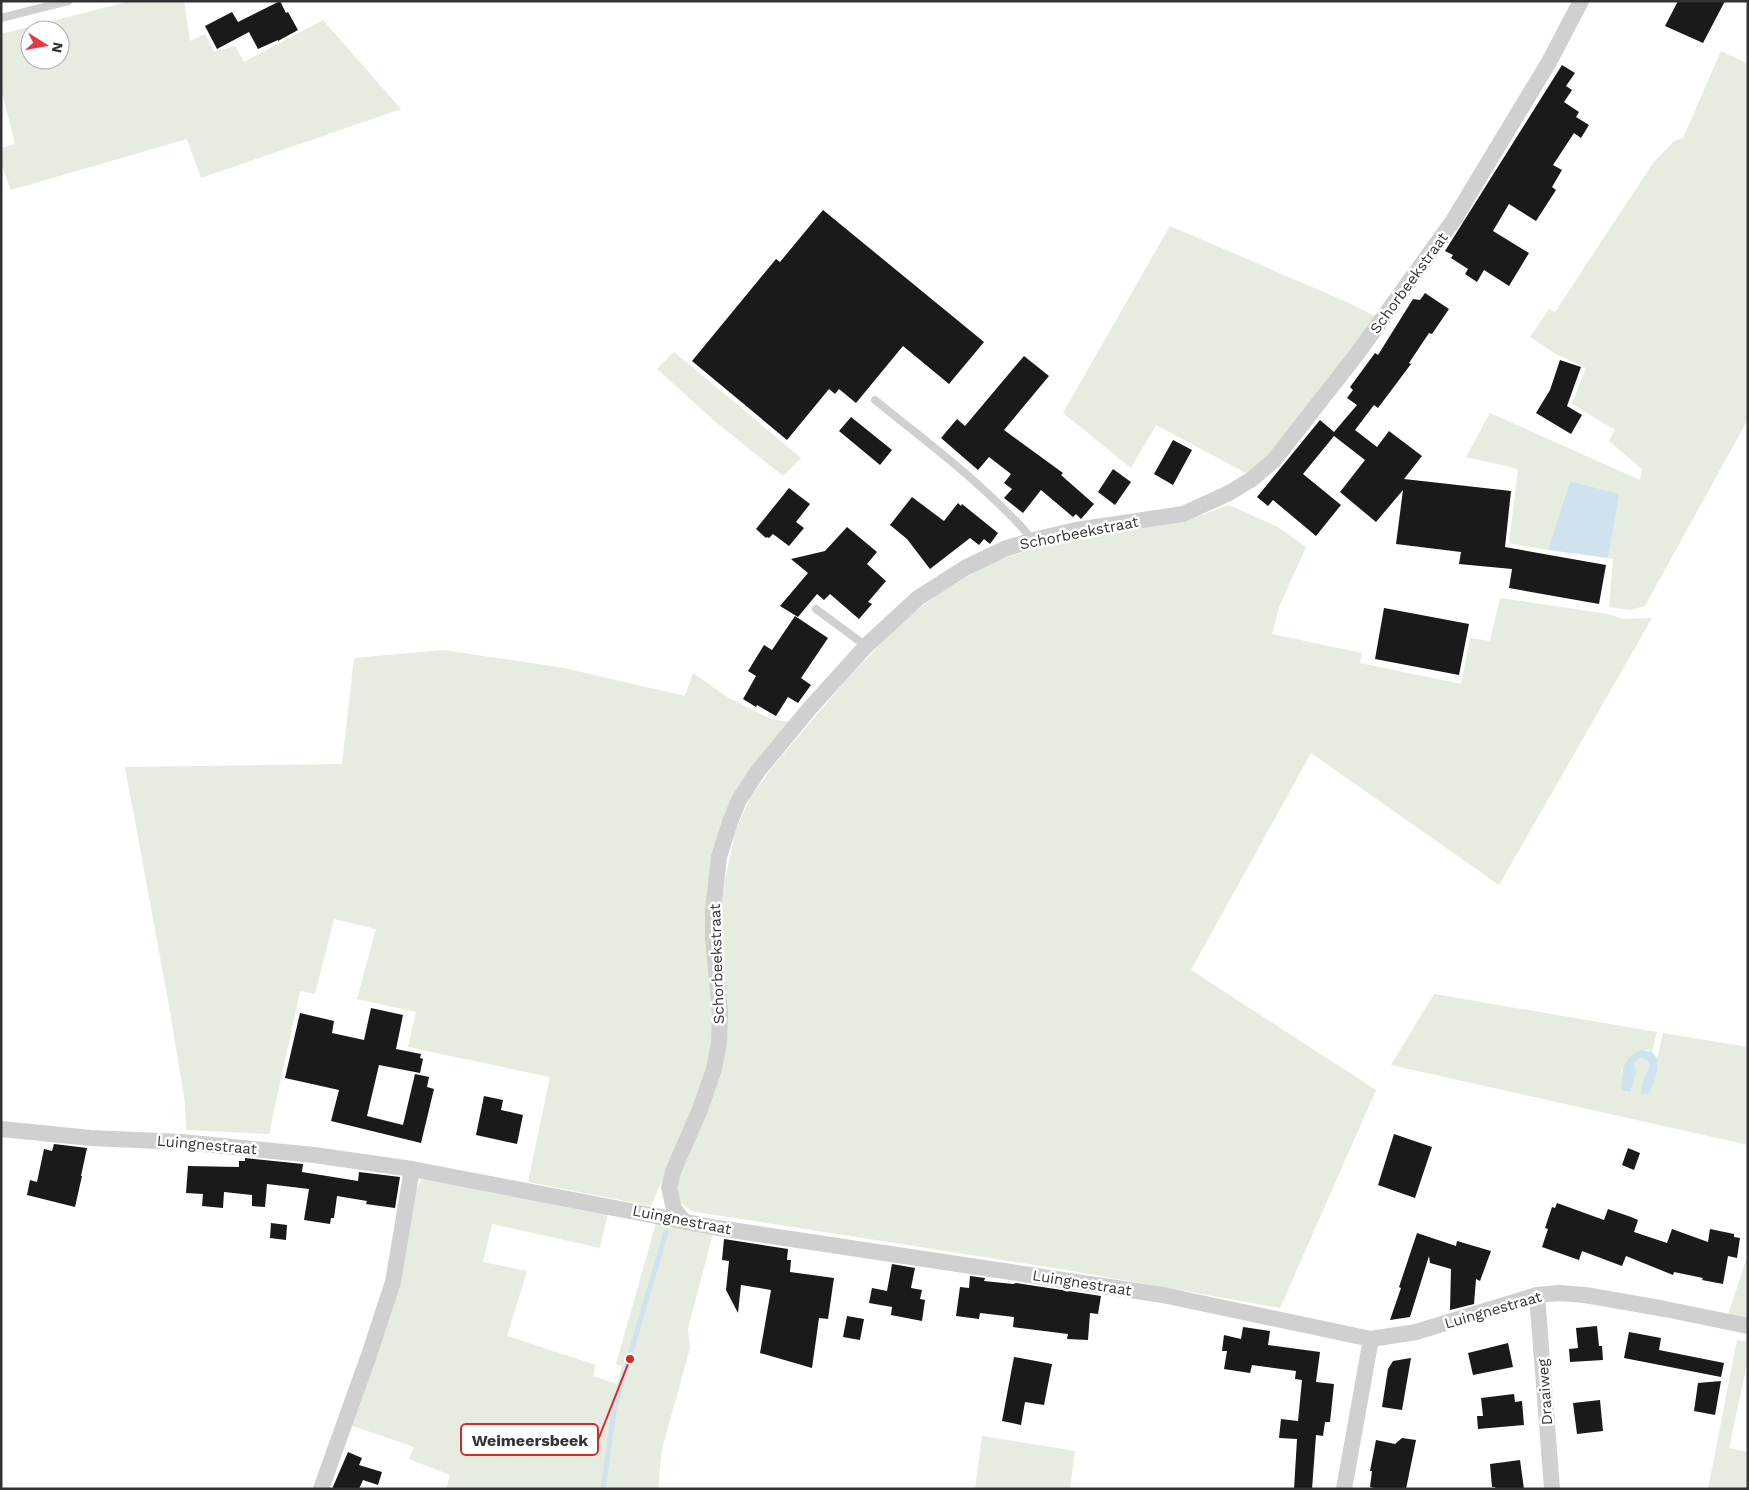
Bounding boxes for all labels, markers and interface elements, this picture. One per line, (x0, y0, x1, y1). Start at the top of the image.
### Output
north arrow (20, 20, 70, 70)
text: N (49, 41, 67, 54)
street label: Schorbeekstraat (1366, 228, 1452, 337)
street label: Schorbeekstraat (1018, 513, 1141, 553)
street label: Schorbeekstraat (706, 903, 728, 1025)
street label: Luingnestraat (156, 1132, 258, 1158)
street label: Luingnestraat (631, 1202, 734, 1239)
street label: Luingnestraat (1031, 1266, 1134, 1300)
street label: Luingnestraat (1442, 1287, 1544, 1332)
street label: Draaiweg (1534, 1358, 1556, 1426)
callout: Weimeersbeek (461, 1424, 598, 1455)
text: Weimeersbeek (472, 1431, 588, 1450)

